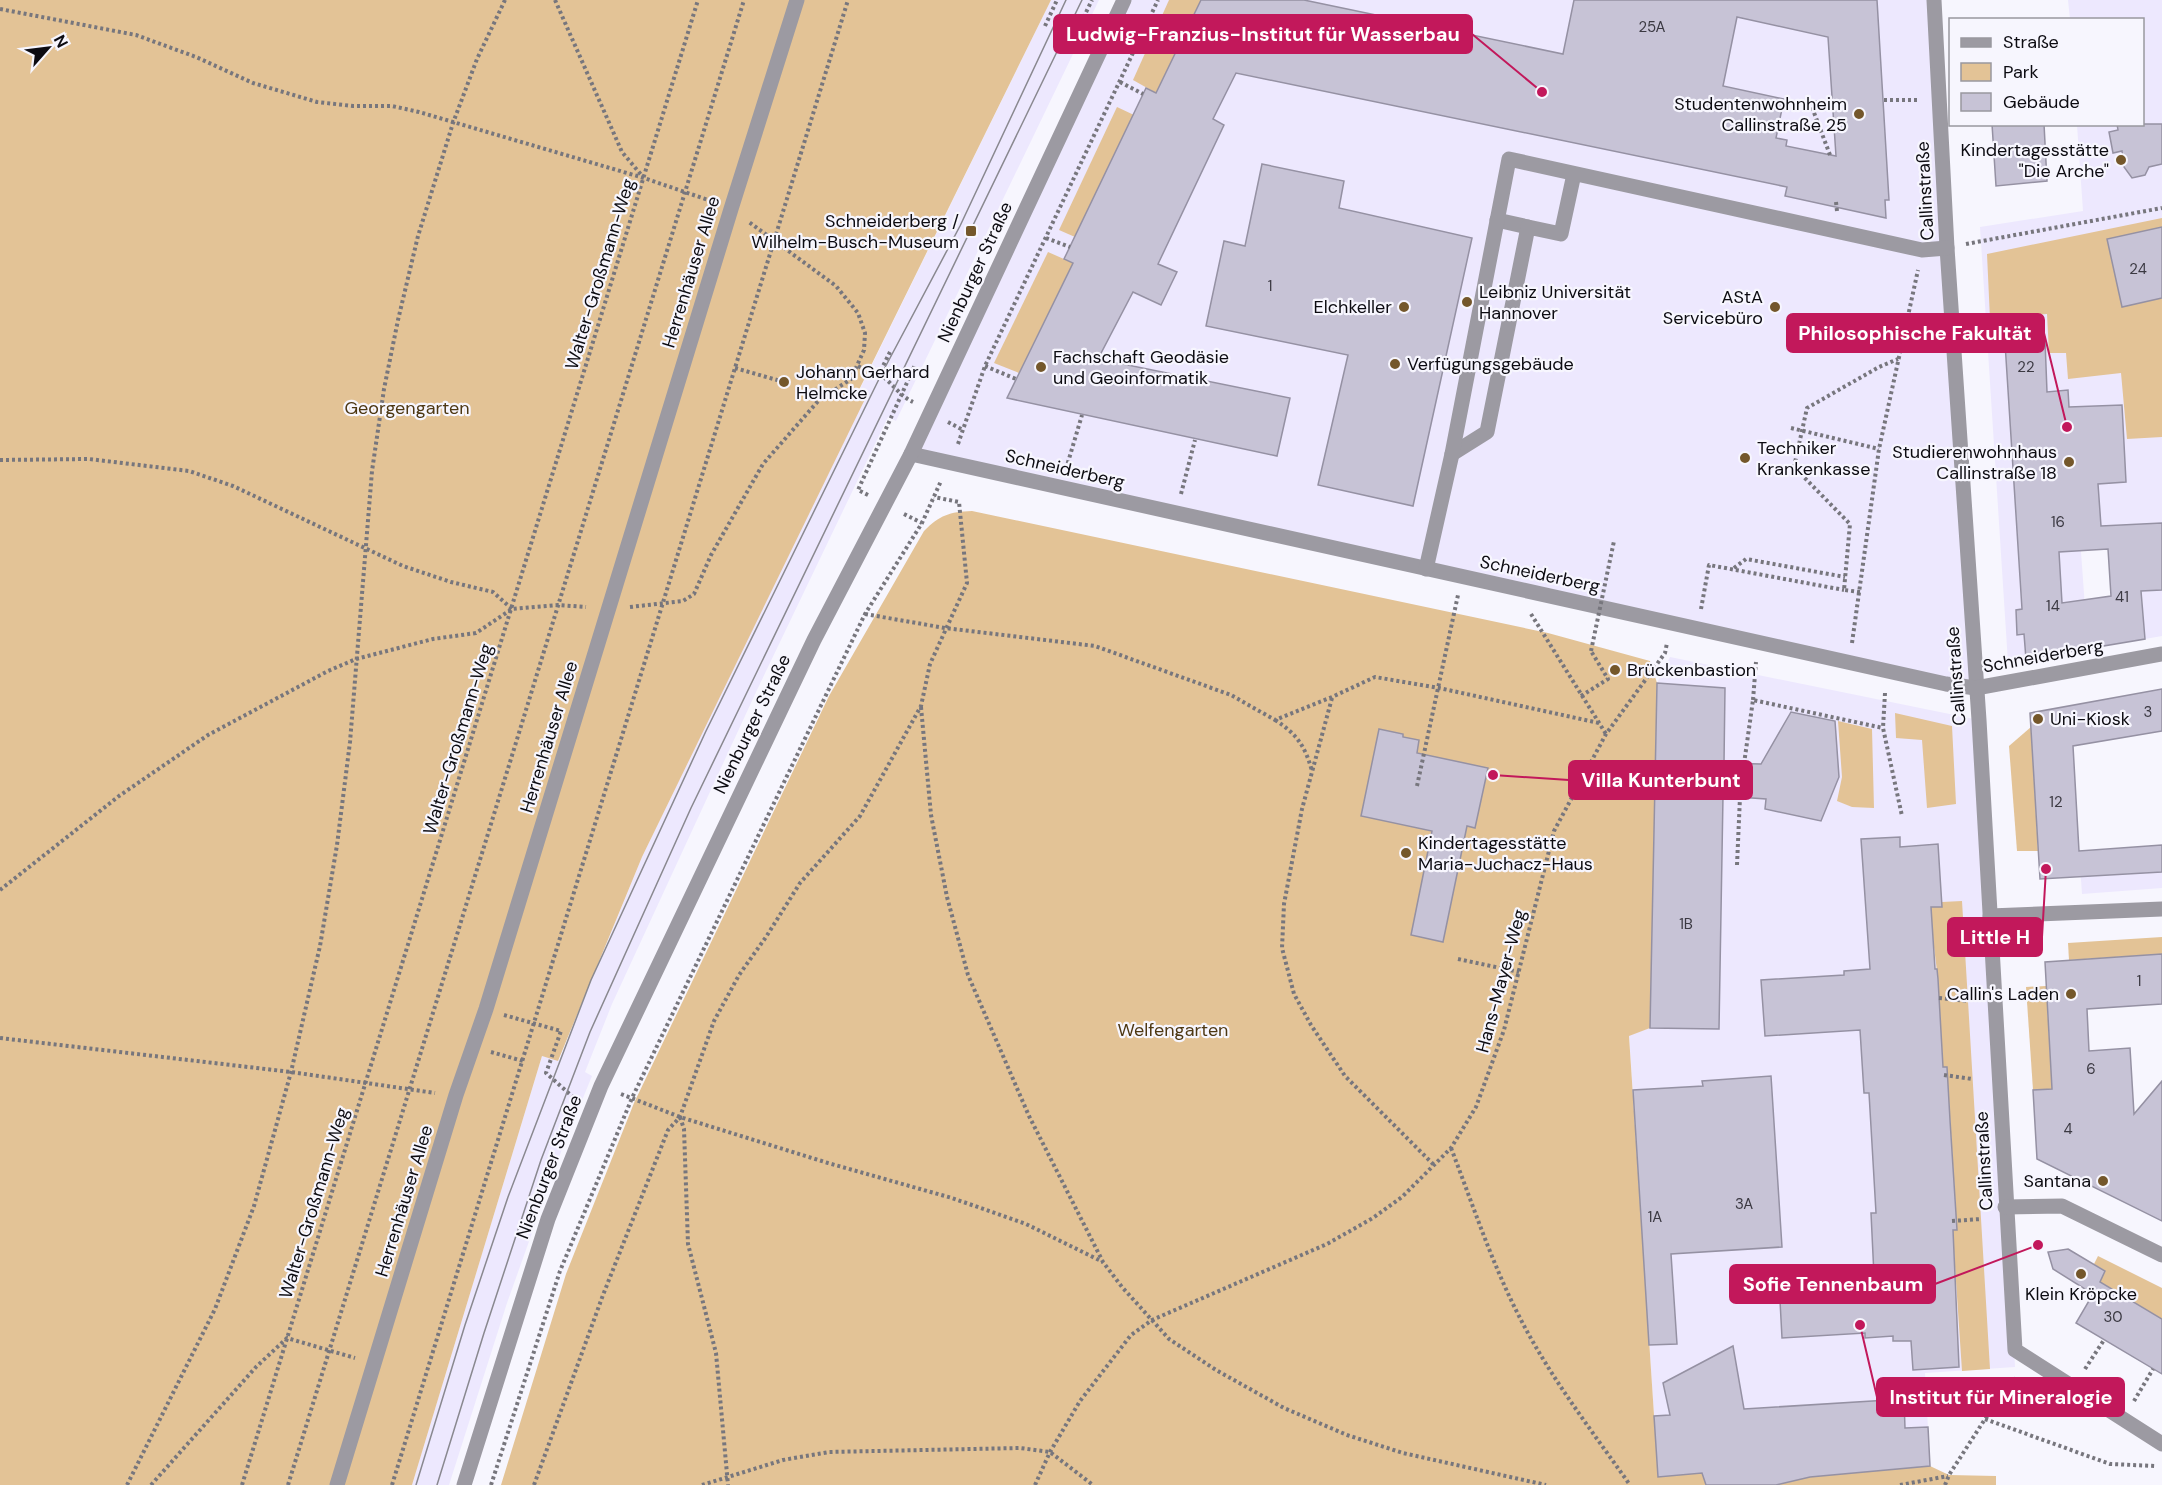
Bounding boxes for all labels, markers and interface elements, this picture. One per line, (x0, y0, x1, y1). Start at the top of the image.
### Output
callout: Ludwig-Franzius-Institut für Wasserbau (1054, 15, 1472, 53)
house number: 25A (1638, 17, 1666, 37)
north arrow (18, 18, 78, 78)
legend (1949, 18, 2144, 126)
text: Ludwig-Franzius-Institut für Wasserbau (1066, 21, 1460, 47)
text: Straße (2003, 30, 2059, 54)
text: N (49, 31, 73, 51)
text: Park (2003, 60, 2039, 84)
text: Gebäude (2003, 90, 2080, 114)
place label: Studentenwohnheim Callinstraße 25 (1674, 92, 1847, 137)
marker: Studentenwohnheim Callinstraße 25 (1852, 107, 1866, 121)
place label: Kindertagesstätte "Die Arche" (1961, 138, 2109, 183)
street label: Callinstraße (1910, 141, 1940, 241)
marker: Kindertagesstätte "Die Arche" (2114, 153, 2128, 167)
street label: Walter-Großmann-Weg (560, 176, 640, 372)
street label: Herrenhäuser Allee (656, 193, 726, 351)
street label: Nienburger Straße (932, 198, 1018, 346)
place label: Schneiderberg / Wilhelm-Busch-Museum (751, 209, 959, 254)
marker: Schneiderberg / Wilhelm-Busch-Museum (964, 224, 978, 238)
house number: 24 (2129, 259, 2147, 279)
house number: 1 (1268, 276, 1272, 296)
place label: Leibniz Universität Hannover (1479, 280, 1631, 325)
place label: AStA Servicebüro (1663, 285, 1763, 330)
place label: Elchkeller (1314, 295, 1392, 319)
marker: Leibniz Universität Hannover (1460, 295, 1474, 309)
marker: Elchkeller (1397, 300, 1411, 314)
marker: AStA Servicebüro (1768, 300, 1782, 314)
callout: Philosophische Fakultät (1787, 314, 2044, 352)
text: Philosophische Fakultät (1798, 320, 2032, 346)
place label: Fachschaft Geodäsie und Geoinformatik (1053, 345, 1229, 390)
place label: Verfügungsgebäude (1407, 352, 1574, 376)
marker: Verfügungsgebäude (1388, 357, 1402, 371)
house number: 22 (2017, 357, 2035, 377)
place label: Johann Gerhard Helmcke (796, 360, 930, 405)
marker: Fachschaft Geodäsie und Geoinformatik (1034, 360, 1048, 374)
marker: Johann Gerhard Helmcke (777, 375, 791, 389)
park label: Georgengarten (344, 396, 470, 420)
place label: Techniker Krankenkasse (1757, 436, 1870, 481)
place label: Studierenwohnhaus Callinstraße 18 (1892, 440, 2057, 485)
street label: Schneiderberg (1003, 444, 1127, 494)
marker: Techniker Krankenkasse (1738, 451, 1752, 465)
marker: Studierenwohnhaus Callinstraße 18 (2062, 455, 2076, 469)
house number: 16 (2051, 512, 2065, 532)
street label: Schneiderberg (1478, 550, 1602, 598)
house number: 41 (2115, 587, 2129, 607)
house number: 14 (2046, 596, 2060, 616)
street label: Callinstraße (1941, 626, 1971, 726)
street label: Schneiderberg (1981, 634, 2105, 678)
street label: Walter-Großmann-Weg (418, 641, 498, 837)
street label: Nienburger Straße (708, 650, 796, 798)
street label: Herrenhäuser Allee (514, 658, 584, 816)
place label: Brückenbastion (1627, 658, 1756, 682)
marker: Brückenbastion (1608, 663, 1622, 677)
house number: 3 (2144, 702, 2152, 722)
place label: Uni-Kiosk (2050, 707, 2130, 731)
marker: Uni-Kiosk (2031, 712, 2045, 726)
callout: Villa Kunterbunt (1569, 761, 1752, 799)
text: Villa Kunterbunt (1581, 767, 1741, 793)
house number: 12 (2049, 792, 2063, 812)
place label: Kindertagesstätte Maria-Juchacz-Haus (1418, 831, 1593, 876)
marker: Kindertagesstätte Maria-Juchacz-Haus (1399, 846, 1413, 860)
street label: Hans-Mayer-Weg (1470, 907, 1532, 1055)
house number: 1B (1679, 914, 1693, 934)
callout: Little H (1948, 918, 2042, 956)
text: Little H (1960, 924, 2030, 950)
house number: 1 (2137, 971, 2141, 991)
place label: Callin's Laden (1947, 982, 2059, 1006)
marker: Callin's Laden (2064, 987, 2078, 1001)
park label: Welfengarten (1118, 1018, 1228, 1042)
house number: 6 (2086, 1059, 2096, 1079)
street label: Nienburger Straße (510, 1092, 588, 1242)
street label: Walter-Großmann-Weg (274, 1105, 354, 1301)
street label: Callinstraße (1969, 1111, 1999, 1211)
house number: 4 (2063, 1119, 2073, 1139)
street label: Herrenhäuser Allee (369, 1122, 439, 1280)
place label: Santana (2023, 1169, 2091, 1193)
marker: Santana (2096, 1174, 2110, 1188)
house number: 3A (1735, 1194, 1753, 1214)
house number: 1A (1648, 1207, 1662, 1227)
callout: Sofie Tennenbaum (1730, 1265, 1935, 1303)
marker: Klein Kröpcke (2074, 1267, 2088, 1281)
text: Sofie Tennenbaum (1743, 1271, 1923, 1297)
place label: Klein Kröpcke (2025, 1282, 2137, 1306)
house number: 30 (2103, 1307, 2123, 1327)
callout: Institut für Mineralogie (1877, 1378, 2124, 1416)
text: Institut für Mineralogie (1889, 1384, 2113, 1410)

